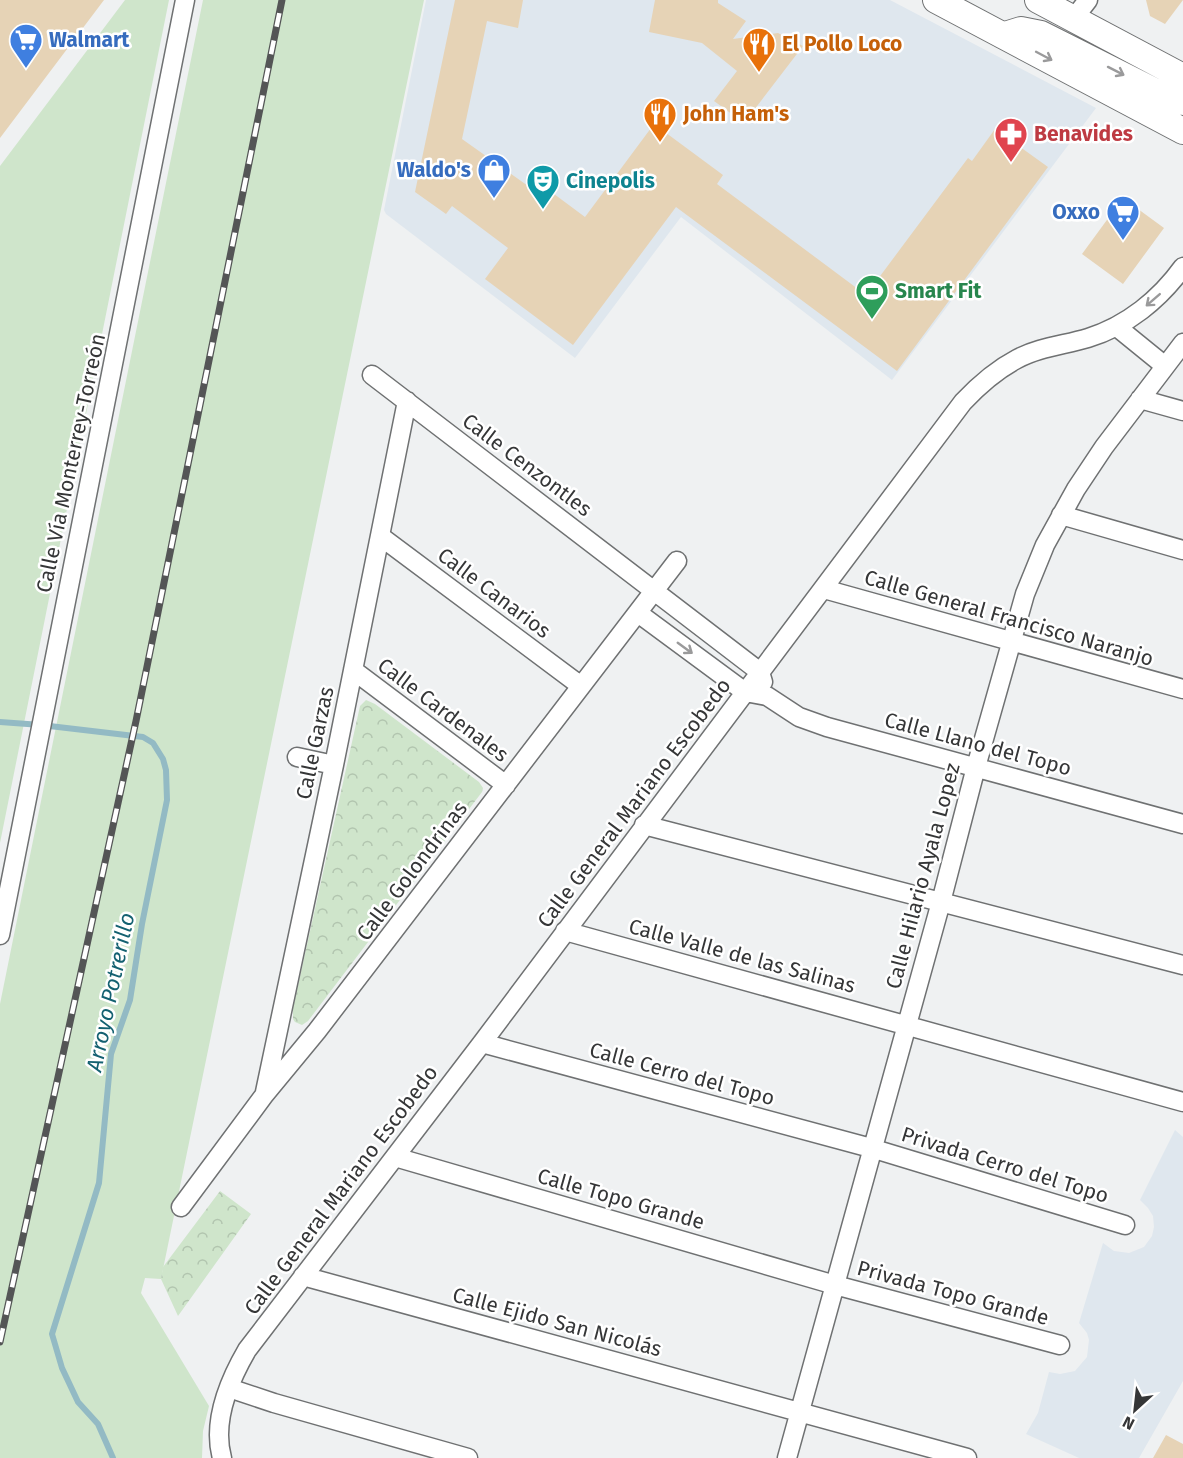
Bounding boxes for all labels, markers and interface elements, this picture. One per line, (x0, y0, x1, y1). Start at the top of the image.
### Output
supermarket icon: Walmart (8, 22, 44, 69)
restaurant icon: El Pollo Loco (741, 26, 777, 73)
place label: Walmart (49, 27, 130, 53)
place label: El Pollo Loco (782, 31, 902, 57)
one-way arrow (1035, 50, 1052, 62)
one-way arrow (1107, 65, 1124, 77)
restaurant icon: John Ham's (642, 96, 678, 143)
place label: John Ham's (682, 101, 789, 127)
pharmacy icon: Benavides (993, 116, 1029, 163)
place label: Benavides (1034, 121, 1133, 147)
shop icon: Waldo's (476, 152, 512, 199)
place label: Waldo's (397, 157, 471, 183)
theatre icon: Cinepolis (525, 163, 561, 210)
place label: Cinepolis (566, 168, 655, 194)
supermarket icon: Oxxo (1105, 194, 1141, 241)
place label: Oxxo (1052, 199, 1100, 225)
sports icon: Smart Fit (854, 273, 890, 320)
place label: Smart Fit (895, 278, 982, 304)
one-way arrow (1146, 293, 1161, 307)
street label: Calle Vía Monterrey-Torreón (31, 331, 111, 595)
street label: Calle Cenzontles (457, 408, 597, 522)
street label: Calle Canarios (432, 542, 556, 644)
street label: Calle General Francisco Naranjo (861, 564, 1157, 672)
one-way arrow (677, 642, 693, 654)
street label: Calle Cardenales (372, 652, 514, 768)
street label: Calle General Mariano Escobedo (532, 673, 736, 933)
street label: Calle Garzas (290, 684, 340, 802)
street label: Calle Llano del Topo (882, 707, 1074, 781)
street label: Calle Hilario Ayala Lopez (880, 760, 966, 992)
street label: Calle Golondrinas (351, 796, 473, 946)
water label: Arroyo Potrerillo (80, 910, 140, 1075)
street label: Calle Valle de las Salinas (626, 913, 858, 999)
street label: Calle Cerro del Topo (587, 1037, 777, 1111)
street label: Calle General Mariano Escobedo (239, 1060, 443, 1320)
street label: Privada Cerro del Topo (898, 1121, 1112, 1209)
street label: Calle Topo Grande (534, 1163, 708, 1235)
street label: Privada Topo Grande (854, 1255, 1052, 1331)
street label: Calle Ejido San Nicolás (450, 1282, 665, 1362)
north arrow (1105, 1380, 1165, 1440)
text: N (1119, 1412, 1137, 1434)

